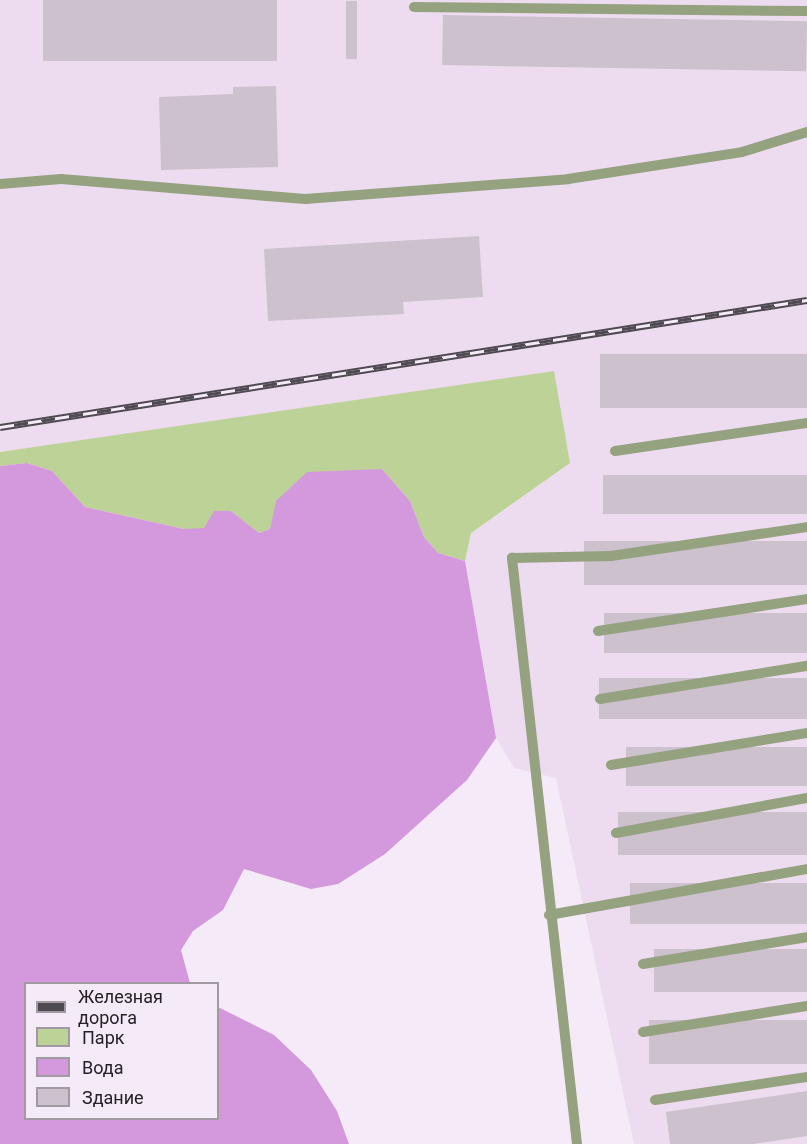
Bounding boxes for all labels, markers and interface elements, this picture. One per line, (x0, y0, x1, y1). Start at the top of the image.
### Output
legend (24, 982, 219, 1120)
text: Железная дорога (78, 986, 163, 1028)
text: Парк (82, 1027, 124, 1048)
text: Вода (82, 1057, 124, 1078)
text: Здание (82, 1087, 144, 1108)

